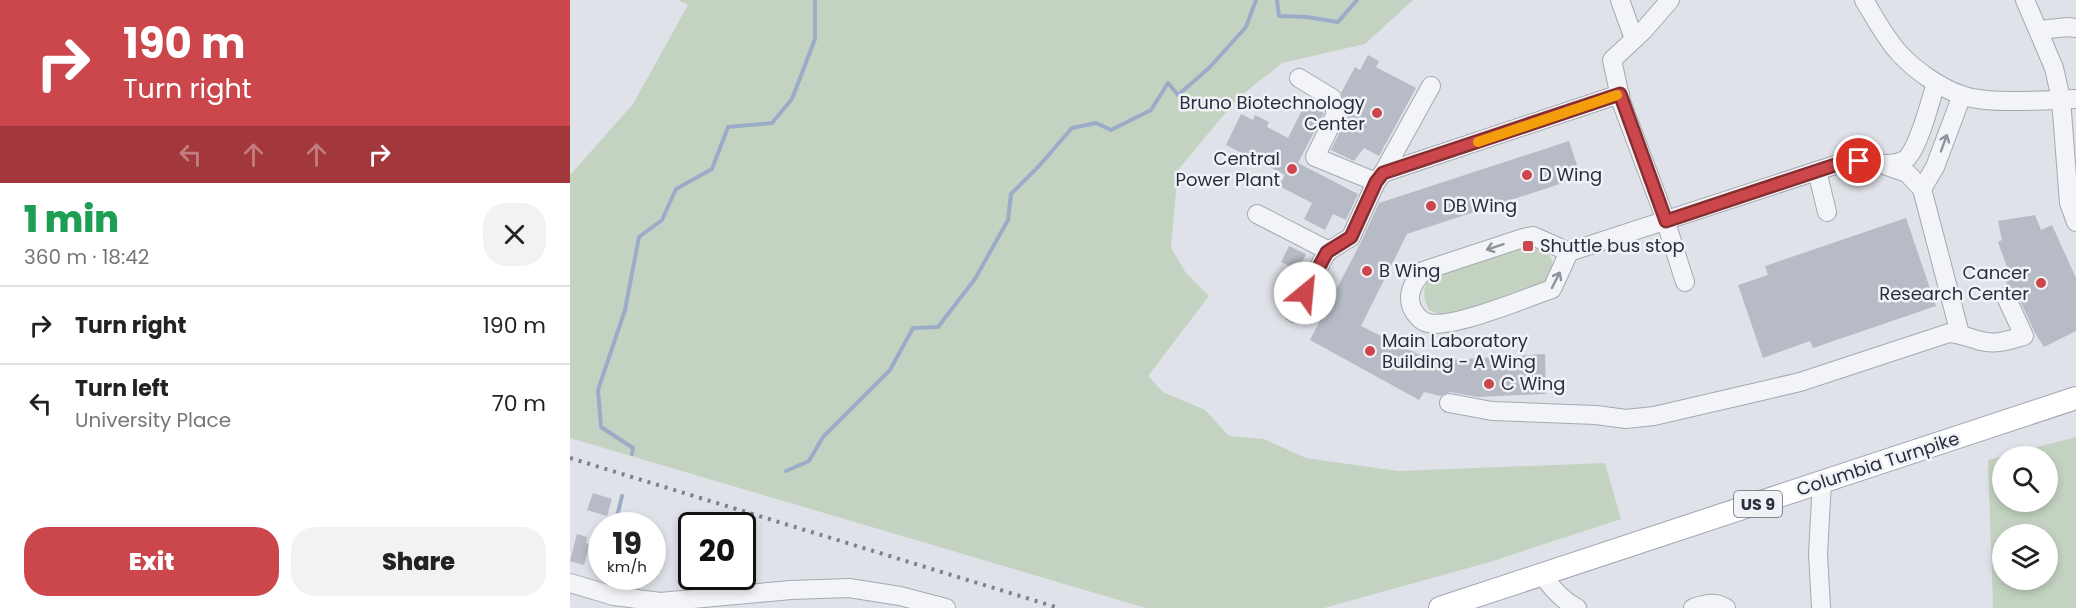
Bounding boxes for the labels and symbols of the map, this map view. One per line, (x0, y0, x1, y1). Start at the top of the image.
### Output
place label: Bruno Biotechnology Center (1179, 90, 1365, 136)
marker: Bruno Biotechnology Center (1370, 106, 1384, 120)
one-way arrow (1939, 134, 1950, 153)
pin (1833, 135, 1884, 186)
place label: Central Power Plant (1176, 146, 1280, 192)
marker: Central Power Plant (1285, 162, 1299, 176)
place label: D Wing (1539, 162, 1602, 187)
marker: D Wing (1520, 168, 1534, 182)
place label: DB Wing (1443, 193, 1517, 218)
marker: DB Wing (1424, 199, 1438, 213)
place label: Shuttle bus stop (1540, 233, 1685, 258)
marker: Shuttle bus stop (1521, 239, 1535, 253)
one-way arrow (1486, 242, 1505, 253)
place label: B Wing (1379, 258, 1441, 283)
place label: Cancer Research Center (1879, 260, 2029, 306)
position arrow (1273, 261, 1337, 325)
marker: B Wing (1360, 264, 1374, 278)
one-way arrow (1550, 272, 1562, 289)
marker: Cancer Research Center (2034, 276, 2048, 290)
place label: Main Laboratory Building - A Wing (1382, 328, 1536, 374)
marker: Main Laboratory Building - A Wing (1363, 344, 1377, 358)
place label: C Wing (1501, 371, 1565, 396)
marker: C Wing (1482, 377, 1496, 391)
street label: Columbia Turnpike (1793, 425, 1963, 502)
road number: US 9 (1734, 491, 1782, 517)
speed limit sign: 20 (678, 512, 756, 590)

